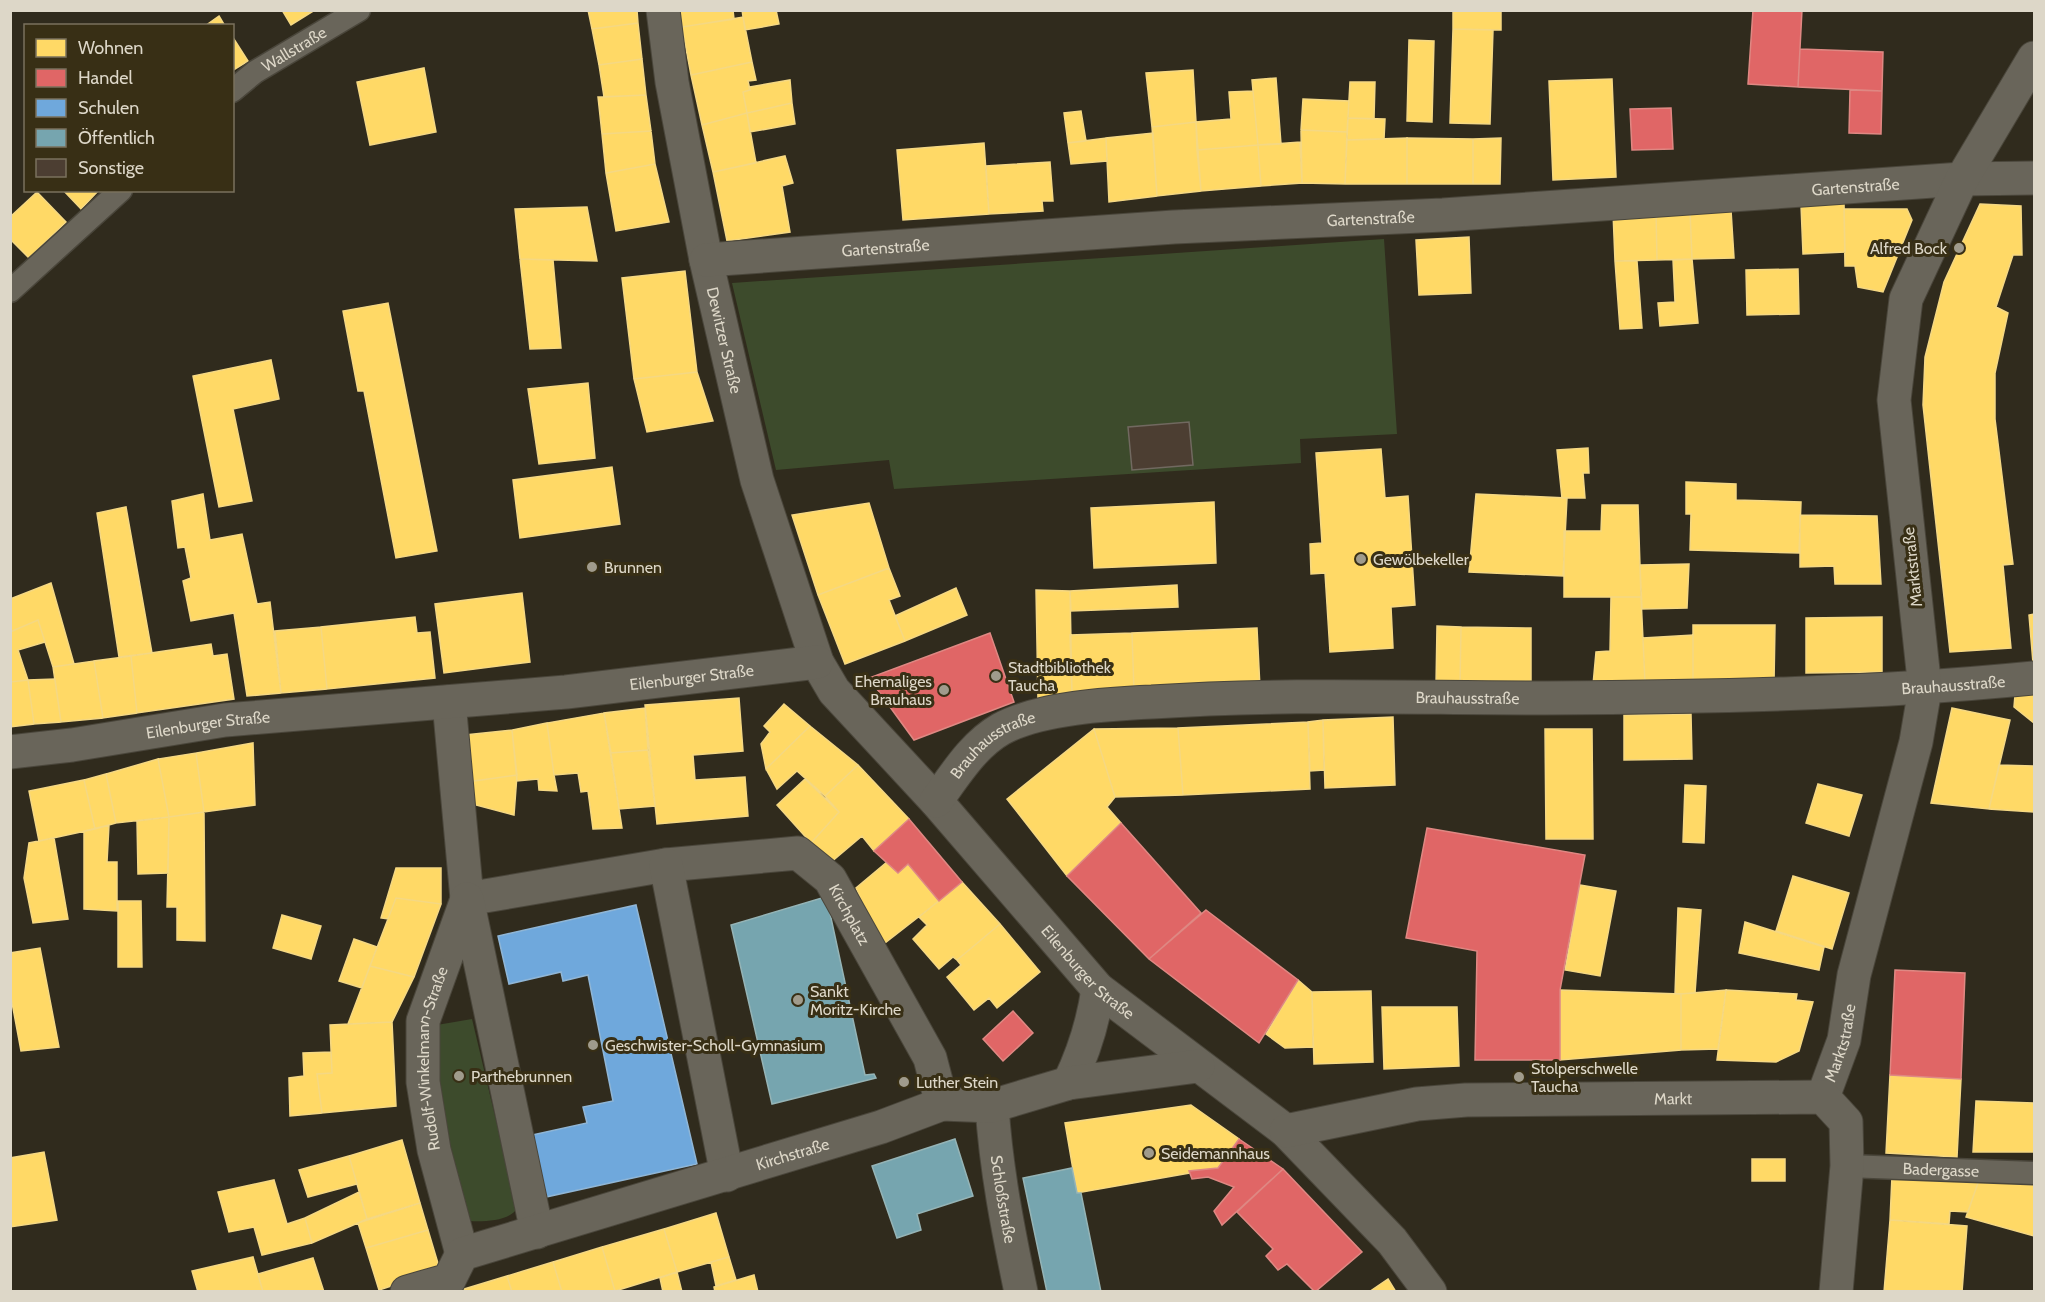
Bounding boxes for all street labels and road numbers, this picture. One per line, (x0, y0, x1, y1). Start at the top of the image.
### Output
street label: Wallstraße (258, 23, 330, 76)
street label: Gartenstraße (1811, 174, 1900, 199)
street label: Gartenstraße (1326, 207, 1415, 230)
street label: Gartenstraße (841, 235, 930, 260)
street label: Dewitzer Straße (703, 285, 746, 395)
street label: Marktstraße (1899, 526, 1926, 608)
street label: Eilenburger Straße (628, 661, 755, 694)
street label: Brauhausstraße (1901, 672, 2006, 698)
street label: Brauhausstraße (1415, 688, 1520, 708)
street label: Eilenburger Straße (145, 707, 271, 743)
street label: Brauhausstraße (946, 707, 1037, 782)
street label: Kirchplatz (825, 881, 874, 949)
street label: Eilenburger Straße (1037, 921, 1138, 1023)
street label: Rudolf-Winkelmann-Straße (414, 964, 452, 1152)
street label: Marktstraße (1820, 1003, 1859, 1085)
street label: Markt (1654, 1089, 1693, 1108)
street label: Kirchstraße (754, 1134, 832, 1174)
street label: Schloßstraße (987, 1154, 1020, 1245)
street label: Badergasse (1902, 1159, 1979, 1181)

